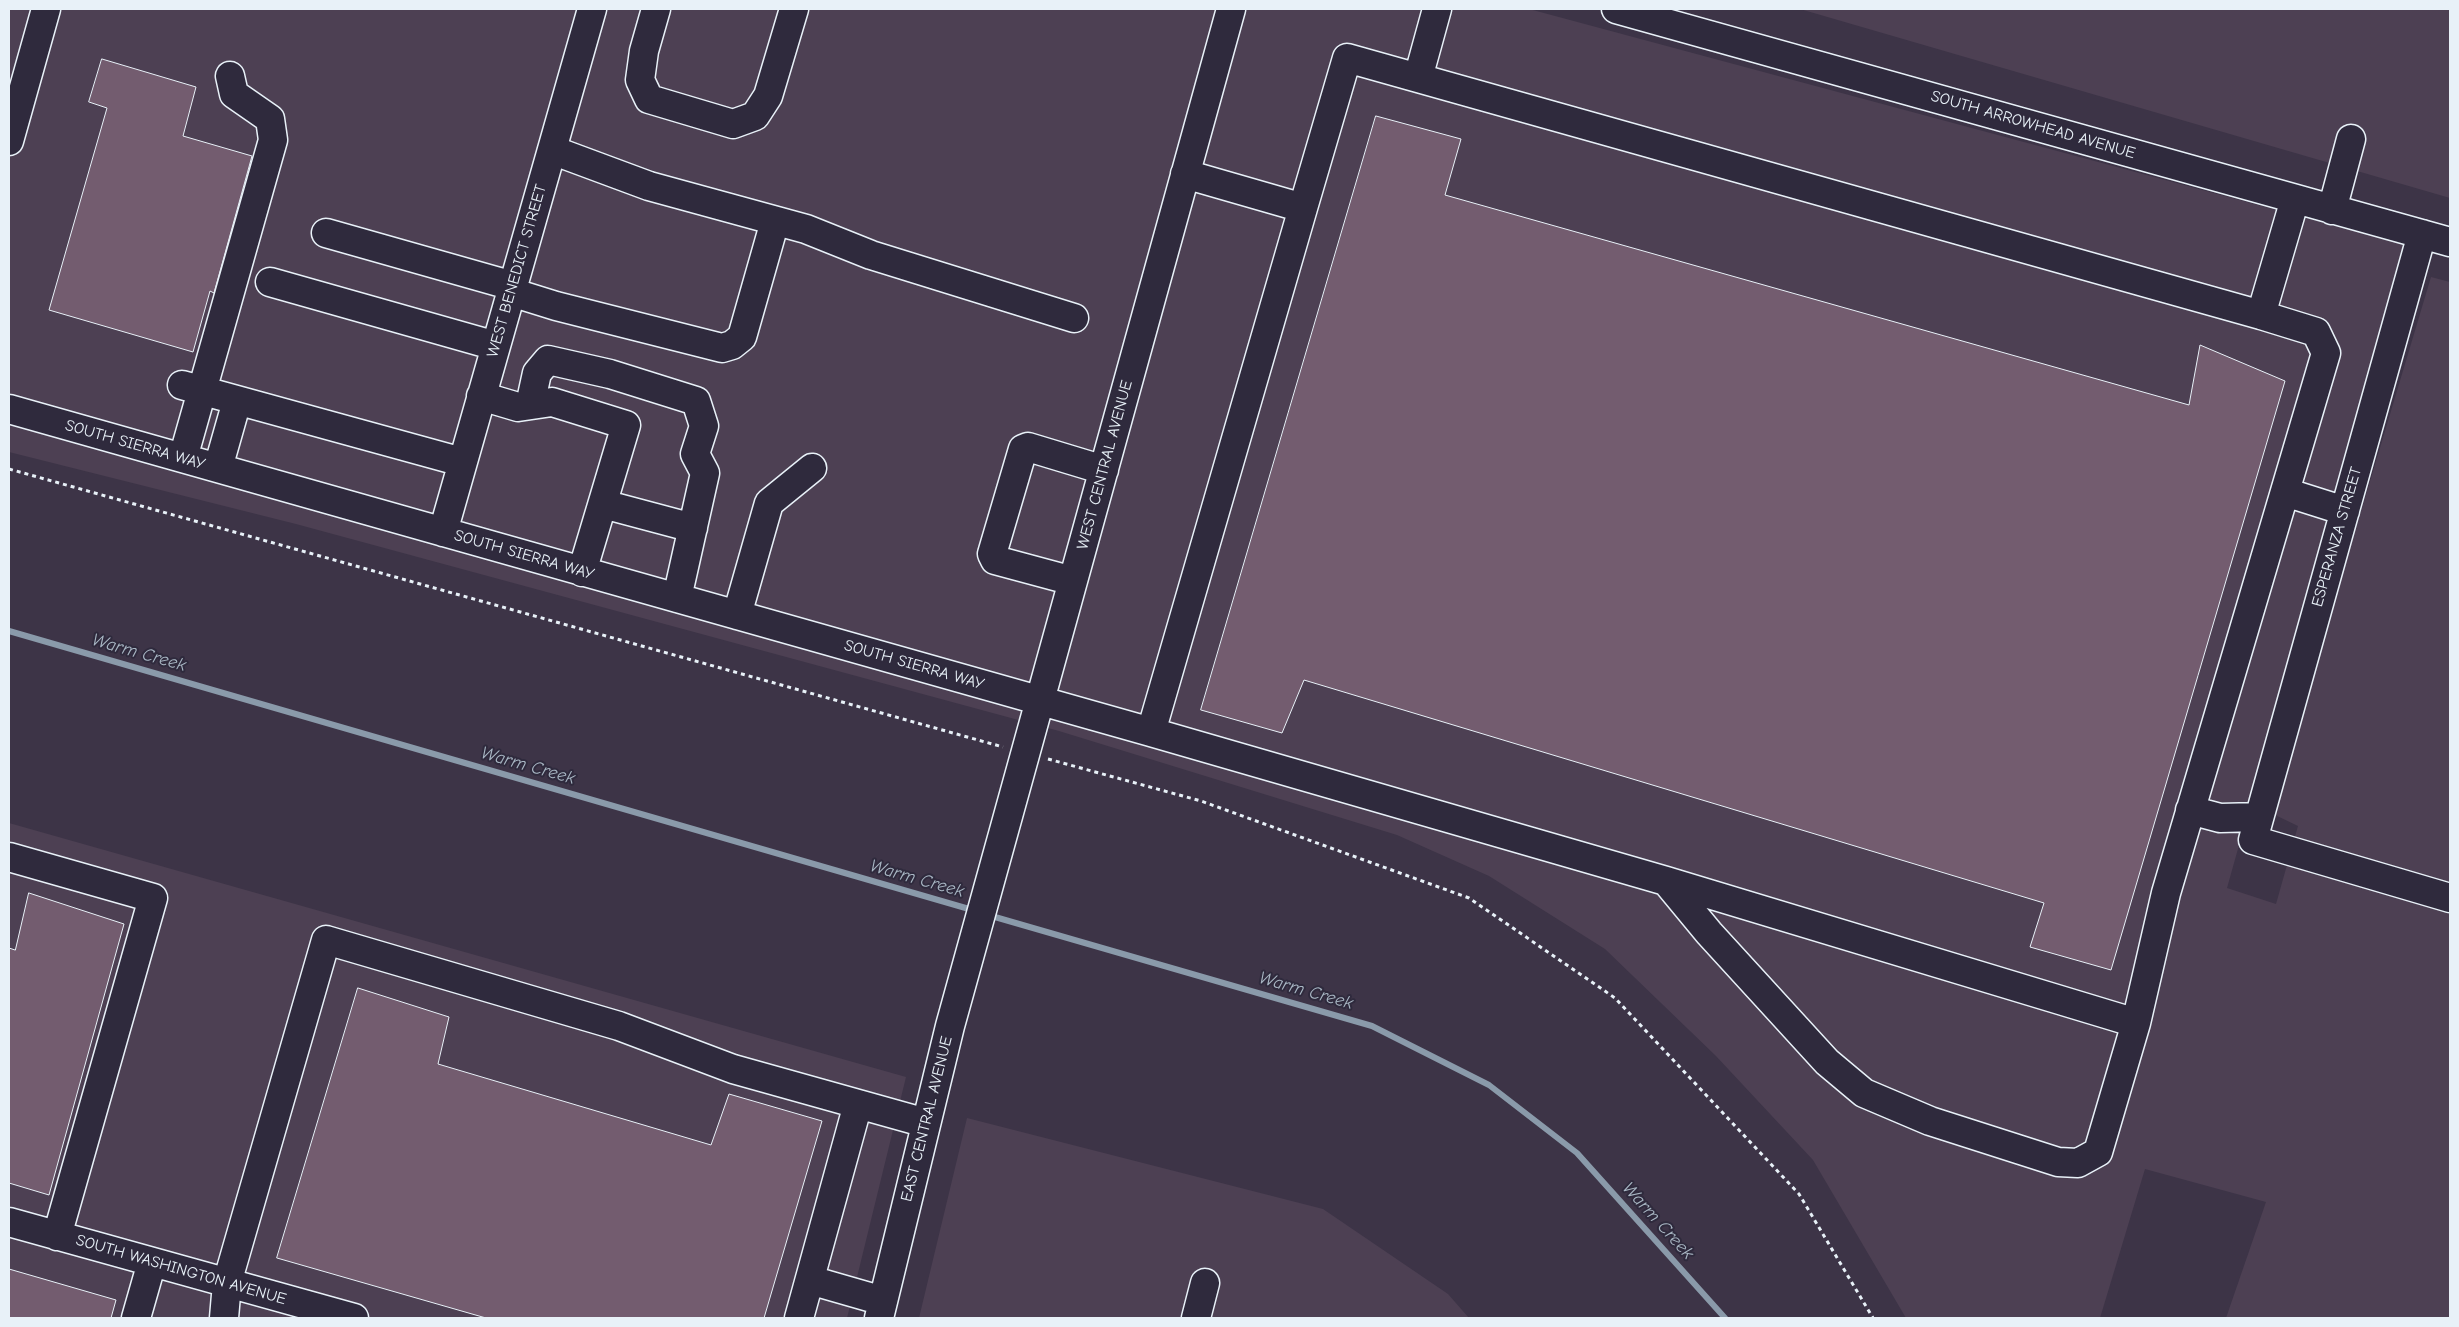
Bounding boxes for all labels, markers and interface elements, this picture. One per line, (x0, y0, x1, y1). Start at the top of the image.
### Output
street label: SOUTH ARROWHEAD AVENUE (1929, 87, 2137, 163)
street label: WEST BENEDICT STREET (483, 182, 551, 360)
street label: WEST CENTRAL AVENUE (1073, 378, 1137, 552)
street label: SOUTH SIERRA WAY (63, 416, 207, 474)
street label: ESPERANZA STREET (2308, 465, 2366, 609)
street label: SOUTH SIERRA WAY (452, 526, 596, 584)
water label: Warm Creek (90, 629, 188, 677)
street label: SOUTH SIERRA WAY (842, 636, 986, 694)
water label: Warm Creek (479, 742, 577, 790)
water label: Warm Creek (868, 855, 966, 903)
water label: Warm Creek (1257, 967, 1355, 1015)
street label: EAST CENTRAL AVENUE (897, 1034, 957, 1204)
water label: Warm Creek (1618, 1178, 1698, 1264)
street label: SOUTH WASHINGTON AVENUE (74, 1231, 288, 1309)

